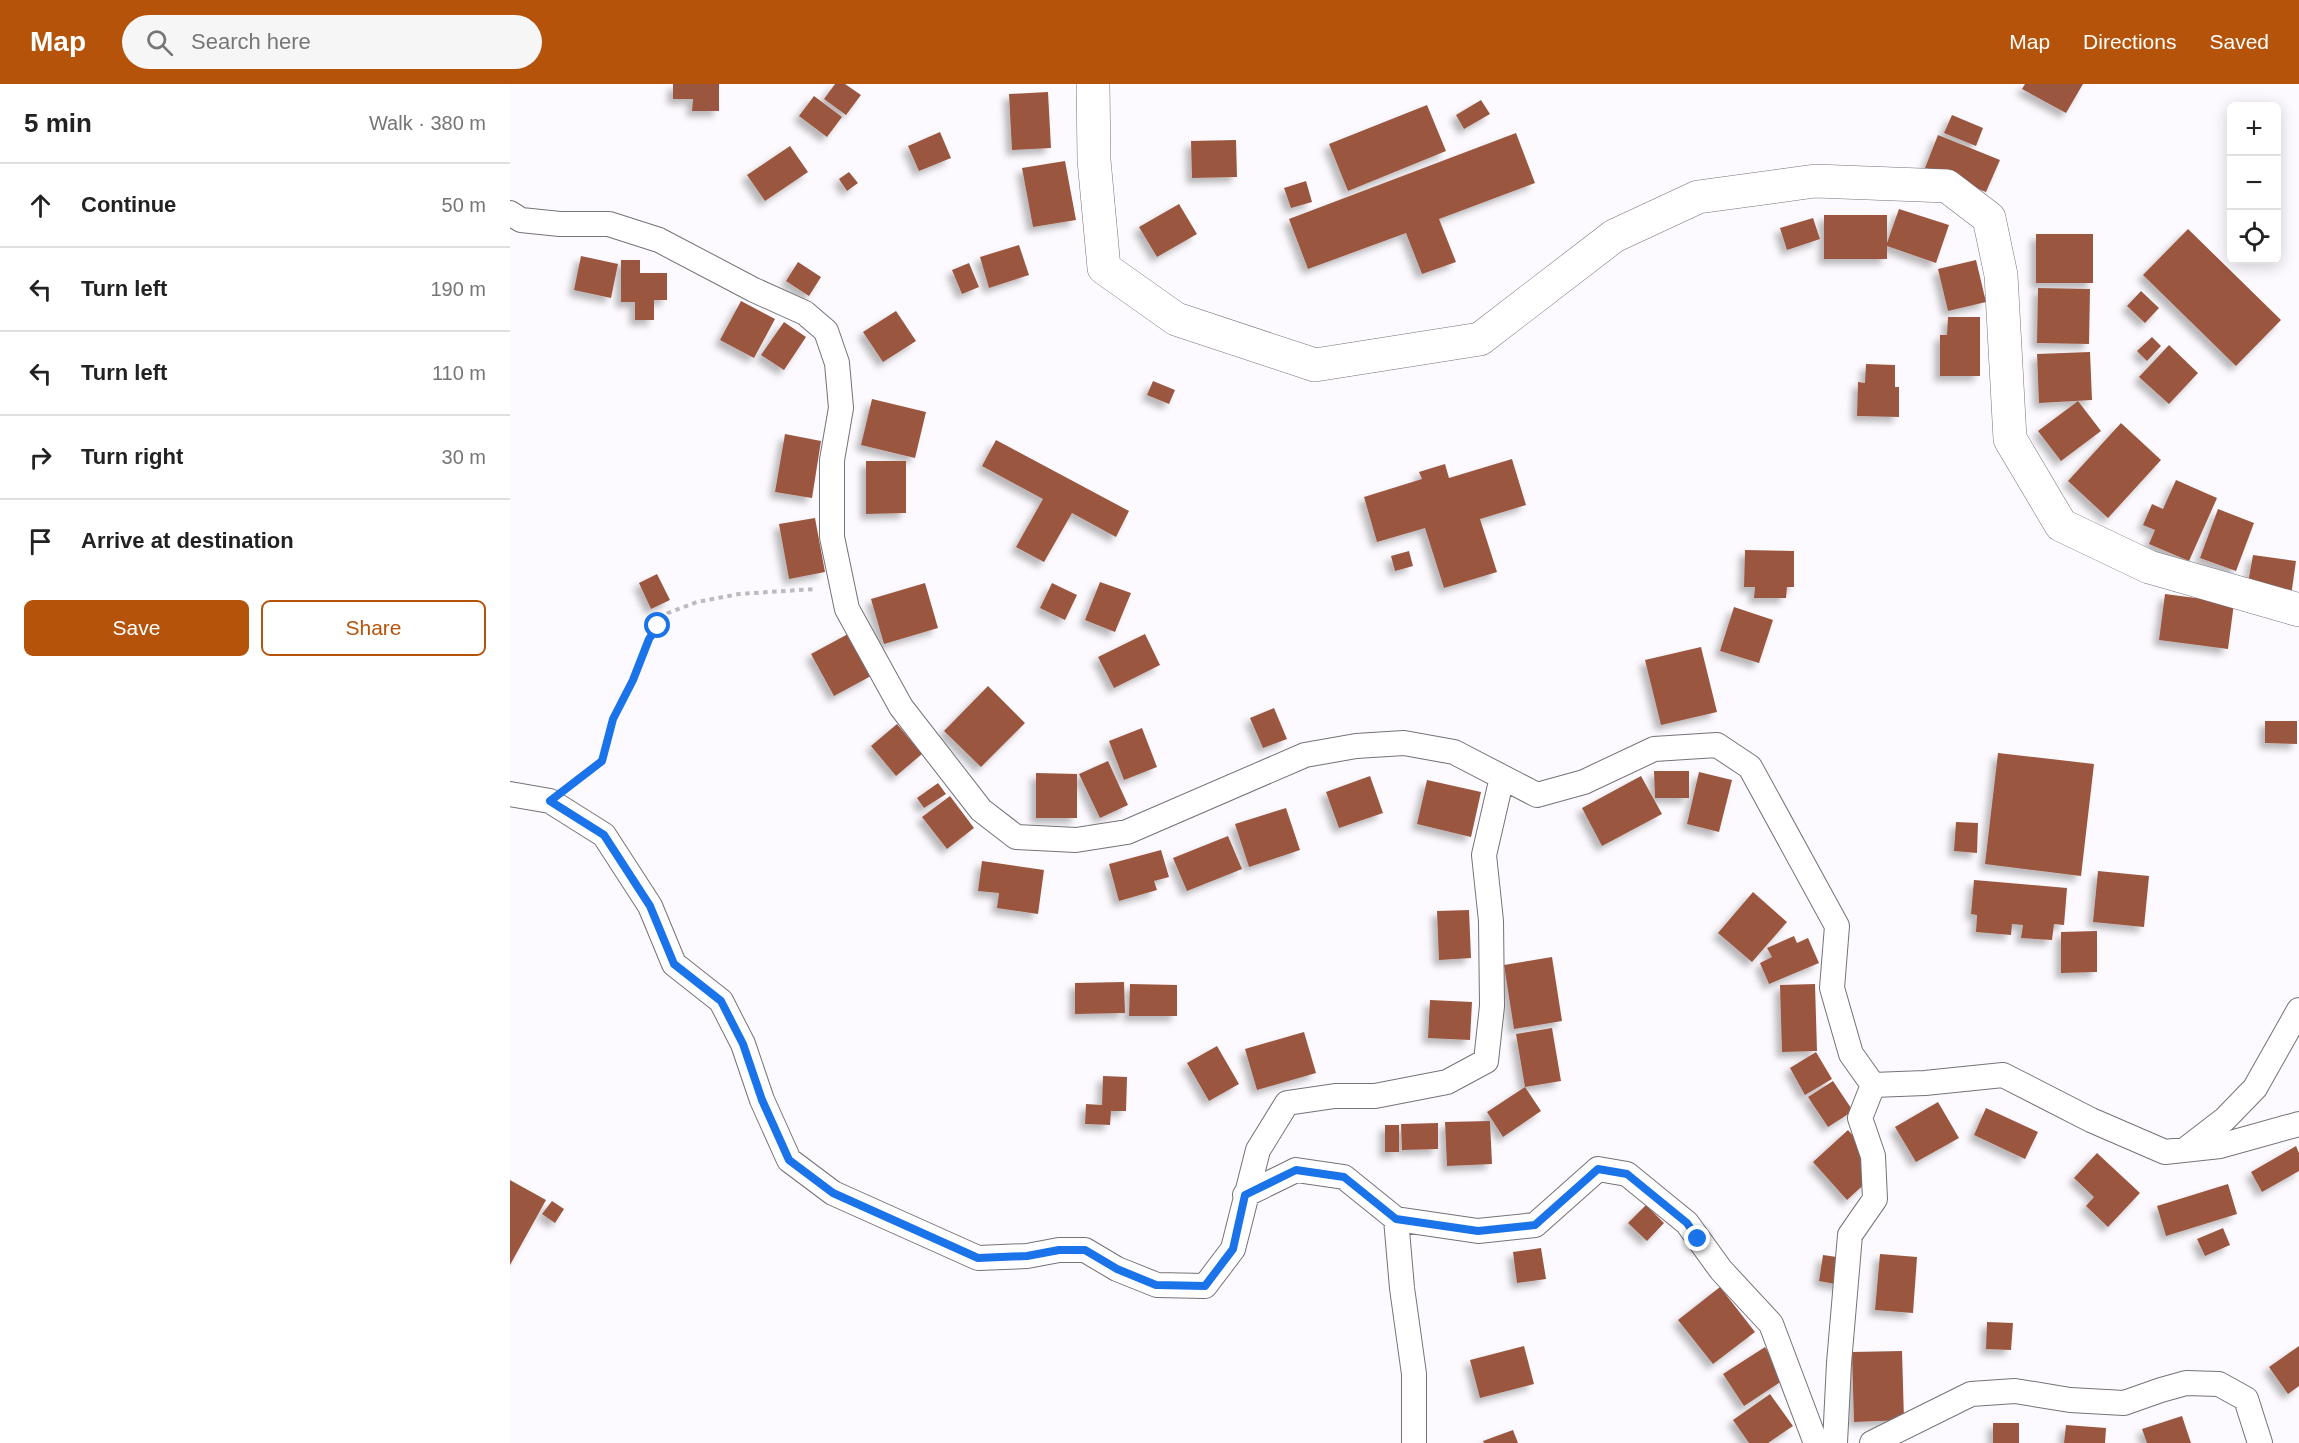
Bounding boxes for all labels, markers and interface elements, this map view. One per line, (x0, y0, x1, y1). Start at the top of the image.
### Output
search box (122, 15, 542, 69)
text: Map (30, 26, 86, 57)
icon: search (143, 26, 176, 59)
text: Search here (191, 29, 311, 54)
text: Map (2009, 30, 2050, 53)
text: Directions (2083, 30, 2176, 53)
text: Saved (2209, 30, 2269, 53)
map controls (2227, 102, 2281, 264)
button: + (2227, 102, 2281, 156)
text: 5 min (24, 108, 92, 138)
text: Walk · 380 m (369, 112, 486, 134)
button: − (2227, 156, 2281, 210)
icon: ahead (24, 189, 57, 222)
text: Continue (81, 192, 176, 217)
text: 50 m (442, 194, 486, 216)
button: locate (2227, 210, 2281, 264)
icon: left (24, 273, 57, 306)
text: Turn left (81, 276, 167, 301)
text: 190 m (430, 278, 486, 300)
icon: left (24, 357, 57, 390)
text: Turn left (81, 360, 167, 385)
text: 110 m (432, 362, 486, 384)
icon: right (24, 441, 57, 474)
text: Turn right (81, 444, 183, 469)
text: 30 m (442, 446, 486, 468)
icon: arrive (24, 525, 57, 558)
text: Arrive at destination (81, 528, 294, 553)
button: Save (24, 600, 249, 656)
button: Share (261, 600, 486, 656)
route start (644, 612, 670, 638)
route end (1684, 1225, 1710, 1251)

